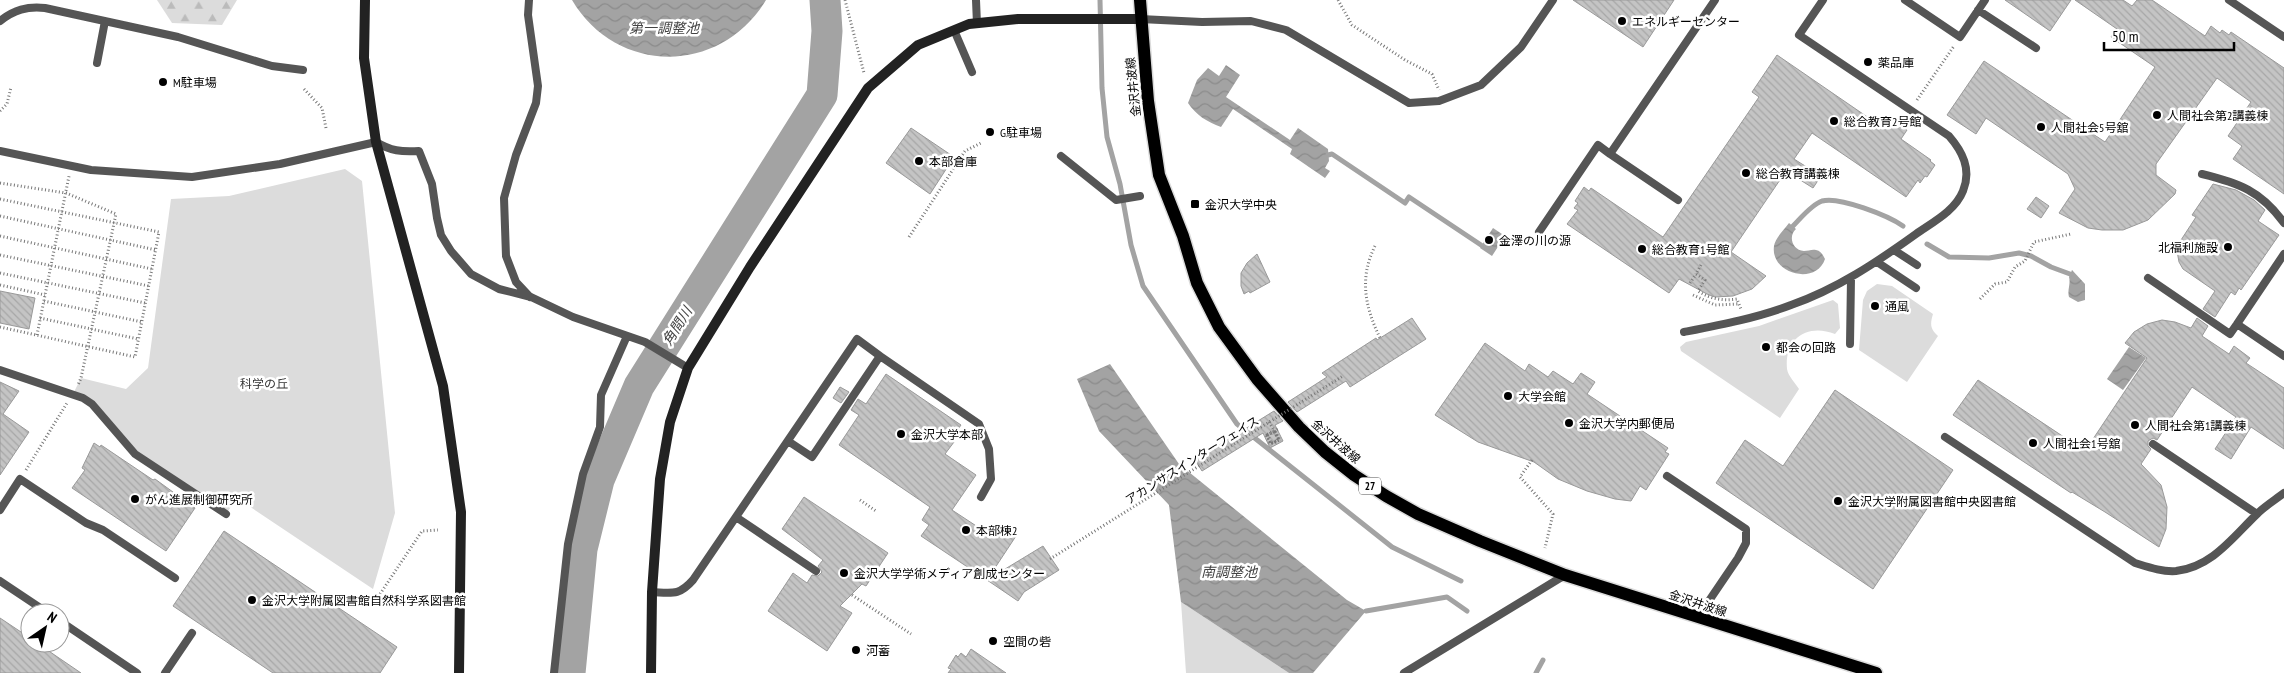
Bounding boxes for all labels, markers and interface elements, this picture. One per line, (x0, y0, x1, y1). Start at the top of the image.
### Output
place label: エネルギーセンター (1632, 14, 1740, 29)
marker: エネルギーセンター (1616, 15, 1628, 27)
water label: 第一調整池 (629, 19, 701, 37)
scale bar (2104, 20, 2234, 52)
text: 50 m (2112, 27, 2138, 46)
place label: 薬品庫 (1878, 55, 1914, 70)
street label: 金沢井波線 (1122, 56, 1144, 118)
marker: 薬品庫 (1862, 56, 1874, 68)
place label: M駐車場 (173, 75, 217, 90)
marker: M駐車場 (157, 76, 169, 88)
place label: 人間社会第2講義棟 (2167, 108, 2268, 123)
marker: 人間社会第2講義棟 (2151, 109, 2163, 121)
place label: 総合教育2号館 (1844, 114, 1921, 129)
marker: 総合教育2号館 (1828, 115, 1840, 127)
place label: 人間社会5号舘 (2051, 120, 2128, 135)
marker: 人間社会5号舘 (2035, 121, 2047, 133)
place label: G駐車場 (1000, 125, 1042, 140)
marker: G駐車場 (984, 126, 996, 138)
place label: 本部倉庫 (929, 154, 977, 169)
marker: 本部倉庫 (913, 155, 925, 167)
place label: 総合教育講義棟 (1756, 166, 1840, 181)
marker: 総合教育講義棟 (1740, 167, 1752, 179)
place label: 金沢大学中央 (1205, 197, 1277, 212)
marker: 金沢大学中央 (1189, 198, 1201, 210)
place label: 金澤の川の源 (1499, 233, 1571, 248)
marker: 金澤の川の源 (1483, 234, 1495, 246)
place label: 北福利施設 (2158, 240, 2218, 255)
marker: 北福利施設 (2222, 241, 2234, 253)
place label: 総合教育1号館 (1652, 242, 1729, 257)
marker: 総合教育1号館 (1636, 243, 1648, 255)
place label: 通風 (1885, 299, 1909, 314)
marker: 通風 (1869, 300, 1881, 312)
water label: 角間川 (658, 302, 697, 349)
place label: 都会の回路 (1776, 340, 1836, 355)
marker: 都会の回路 (1760, 341, 1772, 353)
park label: 科学の丘 (240, 376, 288, 391)
place label: 大学会館 (1518, 389, 1566, 404)
marker: 大学会館 (1502, 390, 1514, 402)
street label: アカンサスインターフェイス (1122, 413, 1262, 507)
street label: 金沢井波線 (1308, 416, 1364, 466)
place label: 金沢大学内郵便局 (1579, 416, 1675, 431)
marker: 金沢大学内郵便局 (1563, 417, 1575, 429)
place label: 人間社会第1講義棟 (2145, 418, 2246, 433)
marker: 人間社会第1講義棟 (2129, 419, 2141, 431)
place label: 金沢大学本部 (911, 427, 983, 442)
marker: 金沢大学本部 (895, 428, 907, 440)
place label: 人間社会1号舘 (2043, 436, 2120, 451)
marker: 人間社会1号舘 (2027, 437, 2039, 449)
road number: 27 (1359, 478, 1381, 494)
place label: がん進展制御研究所 (145, 492, 253, 507)
marker: がん進展制御研究所 (129, 493, 141, 505)
place label: 金沢大学附属図書館中央図書館 (1848, 494, 2016, 509)
marker: 金沢大学附属図書館中央図書館 (1832, 495, 1844, 507)
place label: 本部棟2 (976, 523, 1017, 538)
marker: 本部棟2 (960, 524, 972, 536)
water label: 南調整池 (1201, 563, 1259, 581)
place label: 金沢大学学術メディア創成センター (854, 566, 1045, 581)
marker: 金沢大学学術メディア創成センター (838, 567, 850, 579)
street label: 金沢井波線 (1667, 587, 1729, 619)
place label: 金沢大学附属図書館自然科学系図書館 (262, 593, 466, 608)
marker: 金沢大学附属図書館自然科学系図書館 (246, 594, 258, 606)
north arrow (20, 603, 70, 653)
text: N (44, 608, 60, 627)
place label: 空間の砦 (1003, 634, 1051, 649)
marker: 空間の砦 (987, 635, 999, 647)
place label: 河蓄 (866, 643, 890, 658)
marker: 河蓄 (850, 644, 862, 656)

